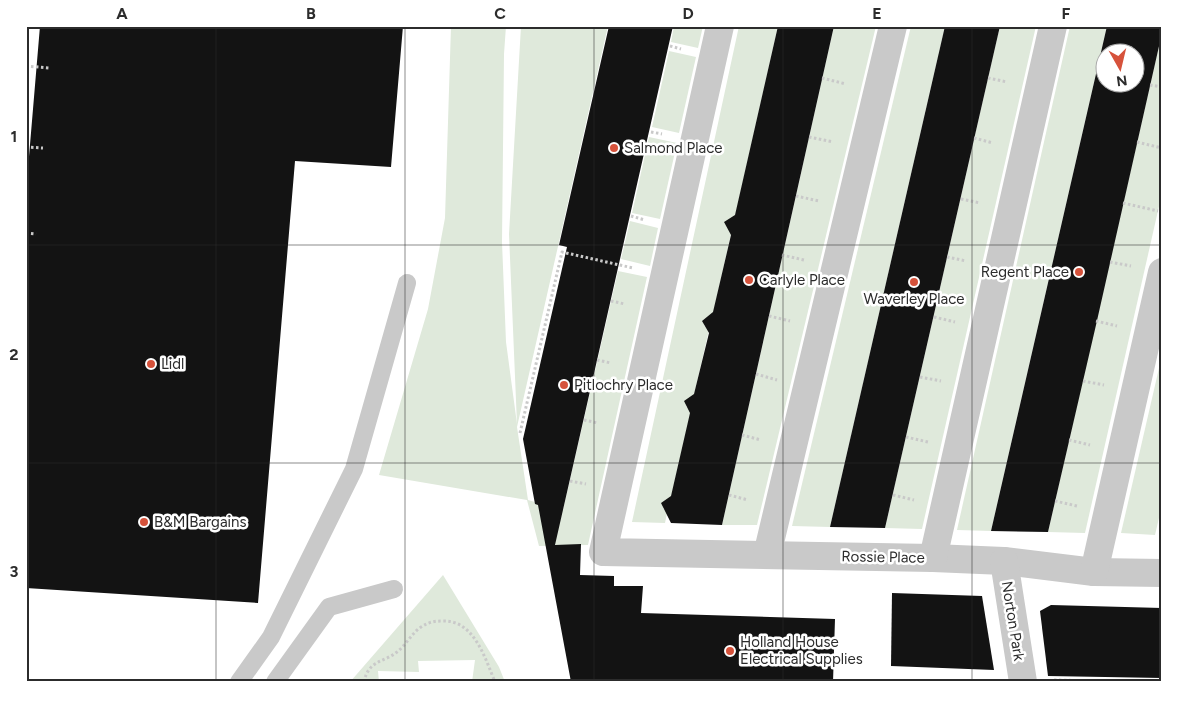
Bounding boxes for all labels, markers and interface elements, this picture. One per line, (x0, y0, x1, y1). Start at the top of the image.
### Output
text: A (116, 4, 128, 23)
text: B (306, 4, 316, 23)
text: C (494, 4, 506, 23)
text: D (682, 4, 694, 23)
text: E (872, 4, 882, 23)
text: F (1062, 4, 1071, 23)
north arrow (1096, 42, 1146, 92)
text: N (1115, 71, 1128, 90)
text: 1 (11, 127, 17, 146)
place label: Salmond Place (624, 139, 722, 157)
marker: Salmond Place (608, 142, 620, 154)
place label: Regent Place (981, 263, 1069, 281)
marker: Regent Place (1073, 266, 1085, 278)
place label: Carlyle Place (759, 271, 845, 289)
marker: Carlyle Place (743, 274, 755, 286)
marker: Waverley Place (908, 276, 920, 288)
place label: Waverley Place (863, 290, 965, 308)
text: 2 (9, 345, 19, 364)
place label: Lidl (161, 355, 184, 373)
marker: Lidl (145, 358, 157, 370)
place label: Pitlochry Place (574, 376, 673, 394)
marker: Pitlochry Place (558, 379, 570, 391)
place label: B&M Bargains (154, 513, 246, 531)
marker: B&M Bargains (138, 516, 150, 528)
street label: Rossie Place (841, 547, 925, 567)
text: 3 (10, 562, 19, 581)
street label: Norton Park (998, 580, 1028, 663)
place label: Holland House Electrical Supplies (740, 633, 863, 668)
marker: Holland House Electrical Supplies (724, 645, 736, 657)

